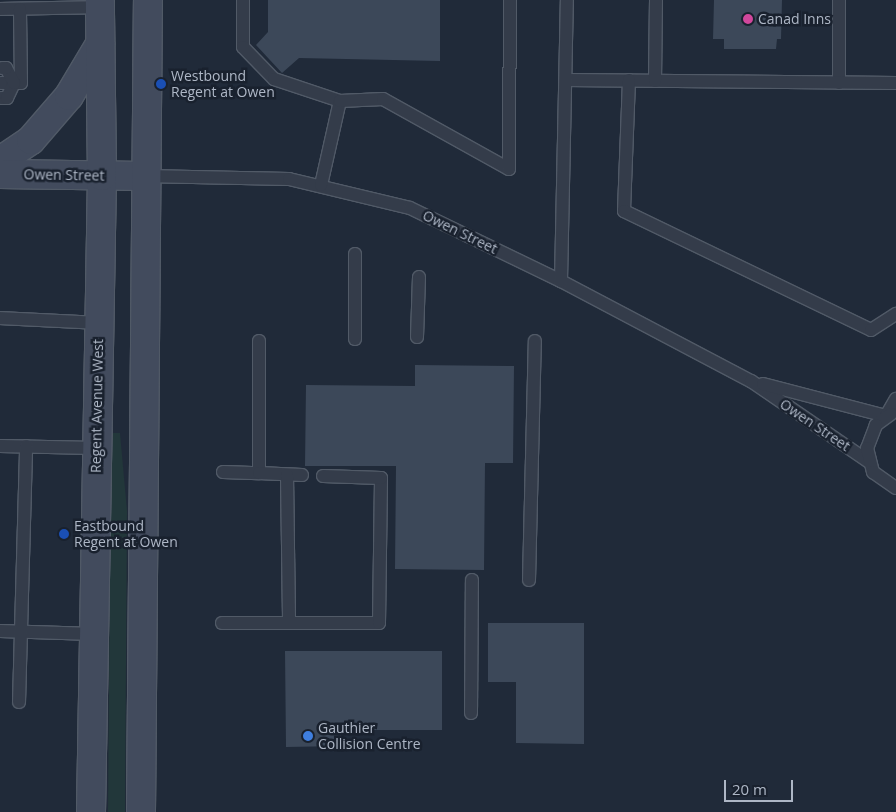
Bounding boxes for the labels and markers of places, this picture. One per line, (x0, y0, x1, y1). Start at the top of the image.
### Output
place label: Canad Inns (758, 11, 831, 27)
marker: Canad Inns (742, 13, 754, 25)
place label: Westbound Regent at Owen (171, 68, 275, 100)
marker: Westbound Regent at Owen (155, 78, 167, 90)
place label: Eastbound Regent at Owen (74, 518, 178, 550)
marker: Eastbound Regent at Owen (58, 528, 70, 540)
place label: Gauthier Collision Centre (318, 720, 421, 752)
marker: Gauthier Collision Centre (302, 730, 314, 742)

